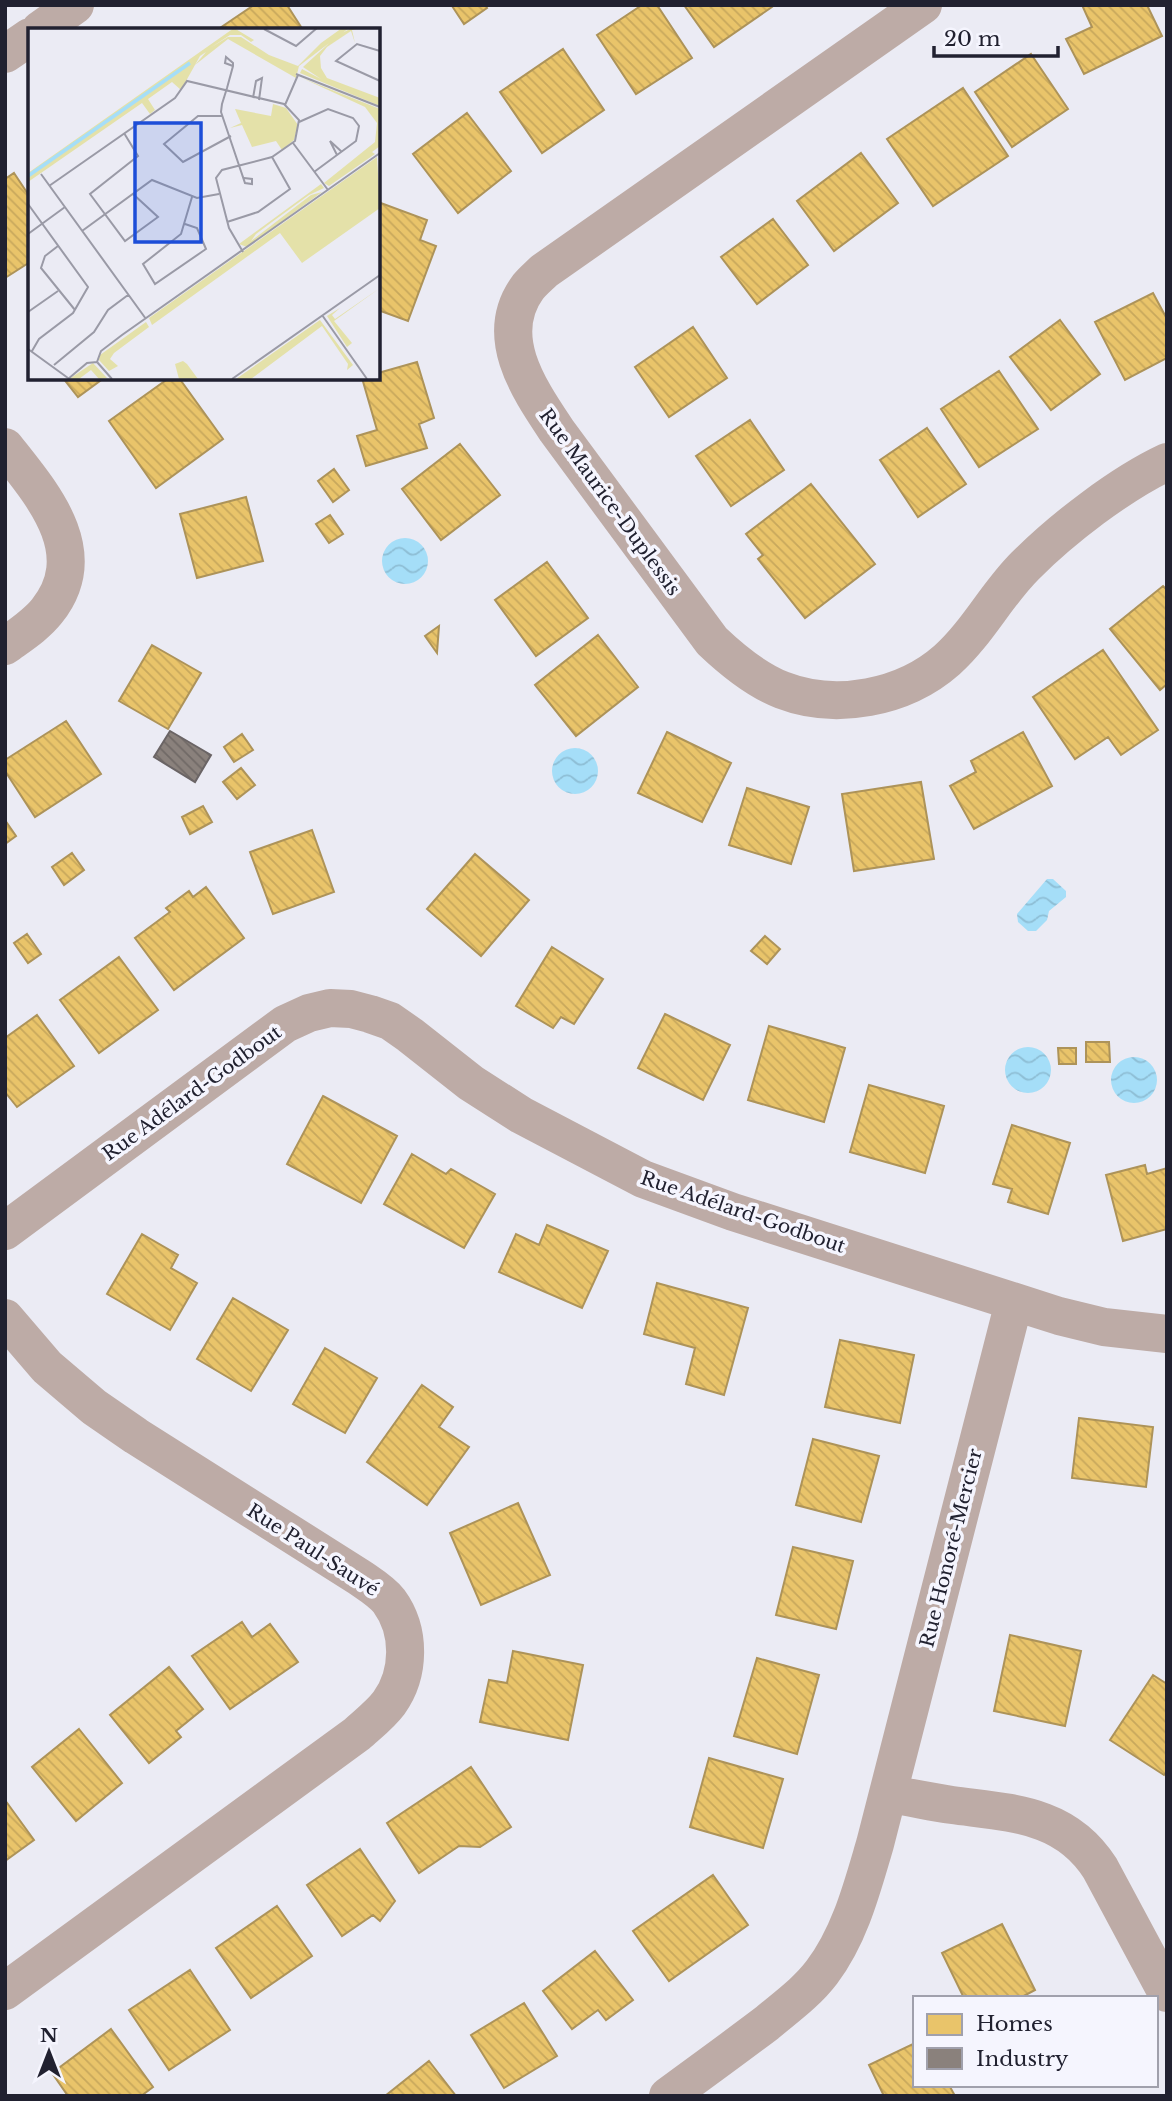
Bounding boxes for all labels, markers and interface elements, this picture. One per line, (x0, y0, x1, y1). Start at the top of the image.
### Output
scale bar (934, 14, 1058, 58)
text: 20 m (944, 26, 1001, 52)
inset map (28, 28, 380, 380)
street label: Rue Maurice-Duplessis (535, 404, 685, 600)
street label: Rue Adélard-Godbout (98, 1020, 286, 1166)
street label: Rue Adélard-Godbout (638, 1166, 849, 1258)
street label: Rue Honoré-Mercier (915, 1446, 987, 1650)
street label: Rue Paul-Sauvé (243, 1499, 383, 1601)
legend (913, 1996, 1158, 2087)
text: Homes (976, 2011, 1053, 2037)
north arrow (14, 2017, 84, 2087)
text: N (40, 2024, 58, 2047)
text: Industry (976, 2046, 1069, 2072)

